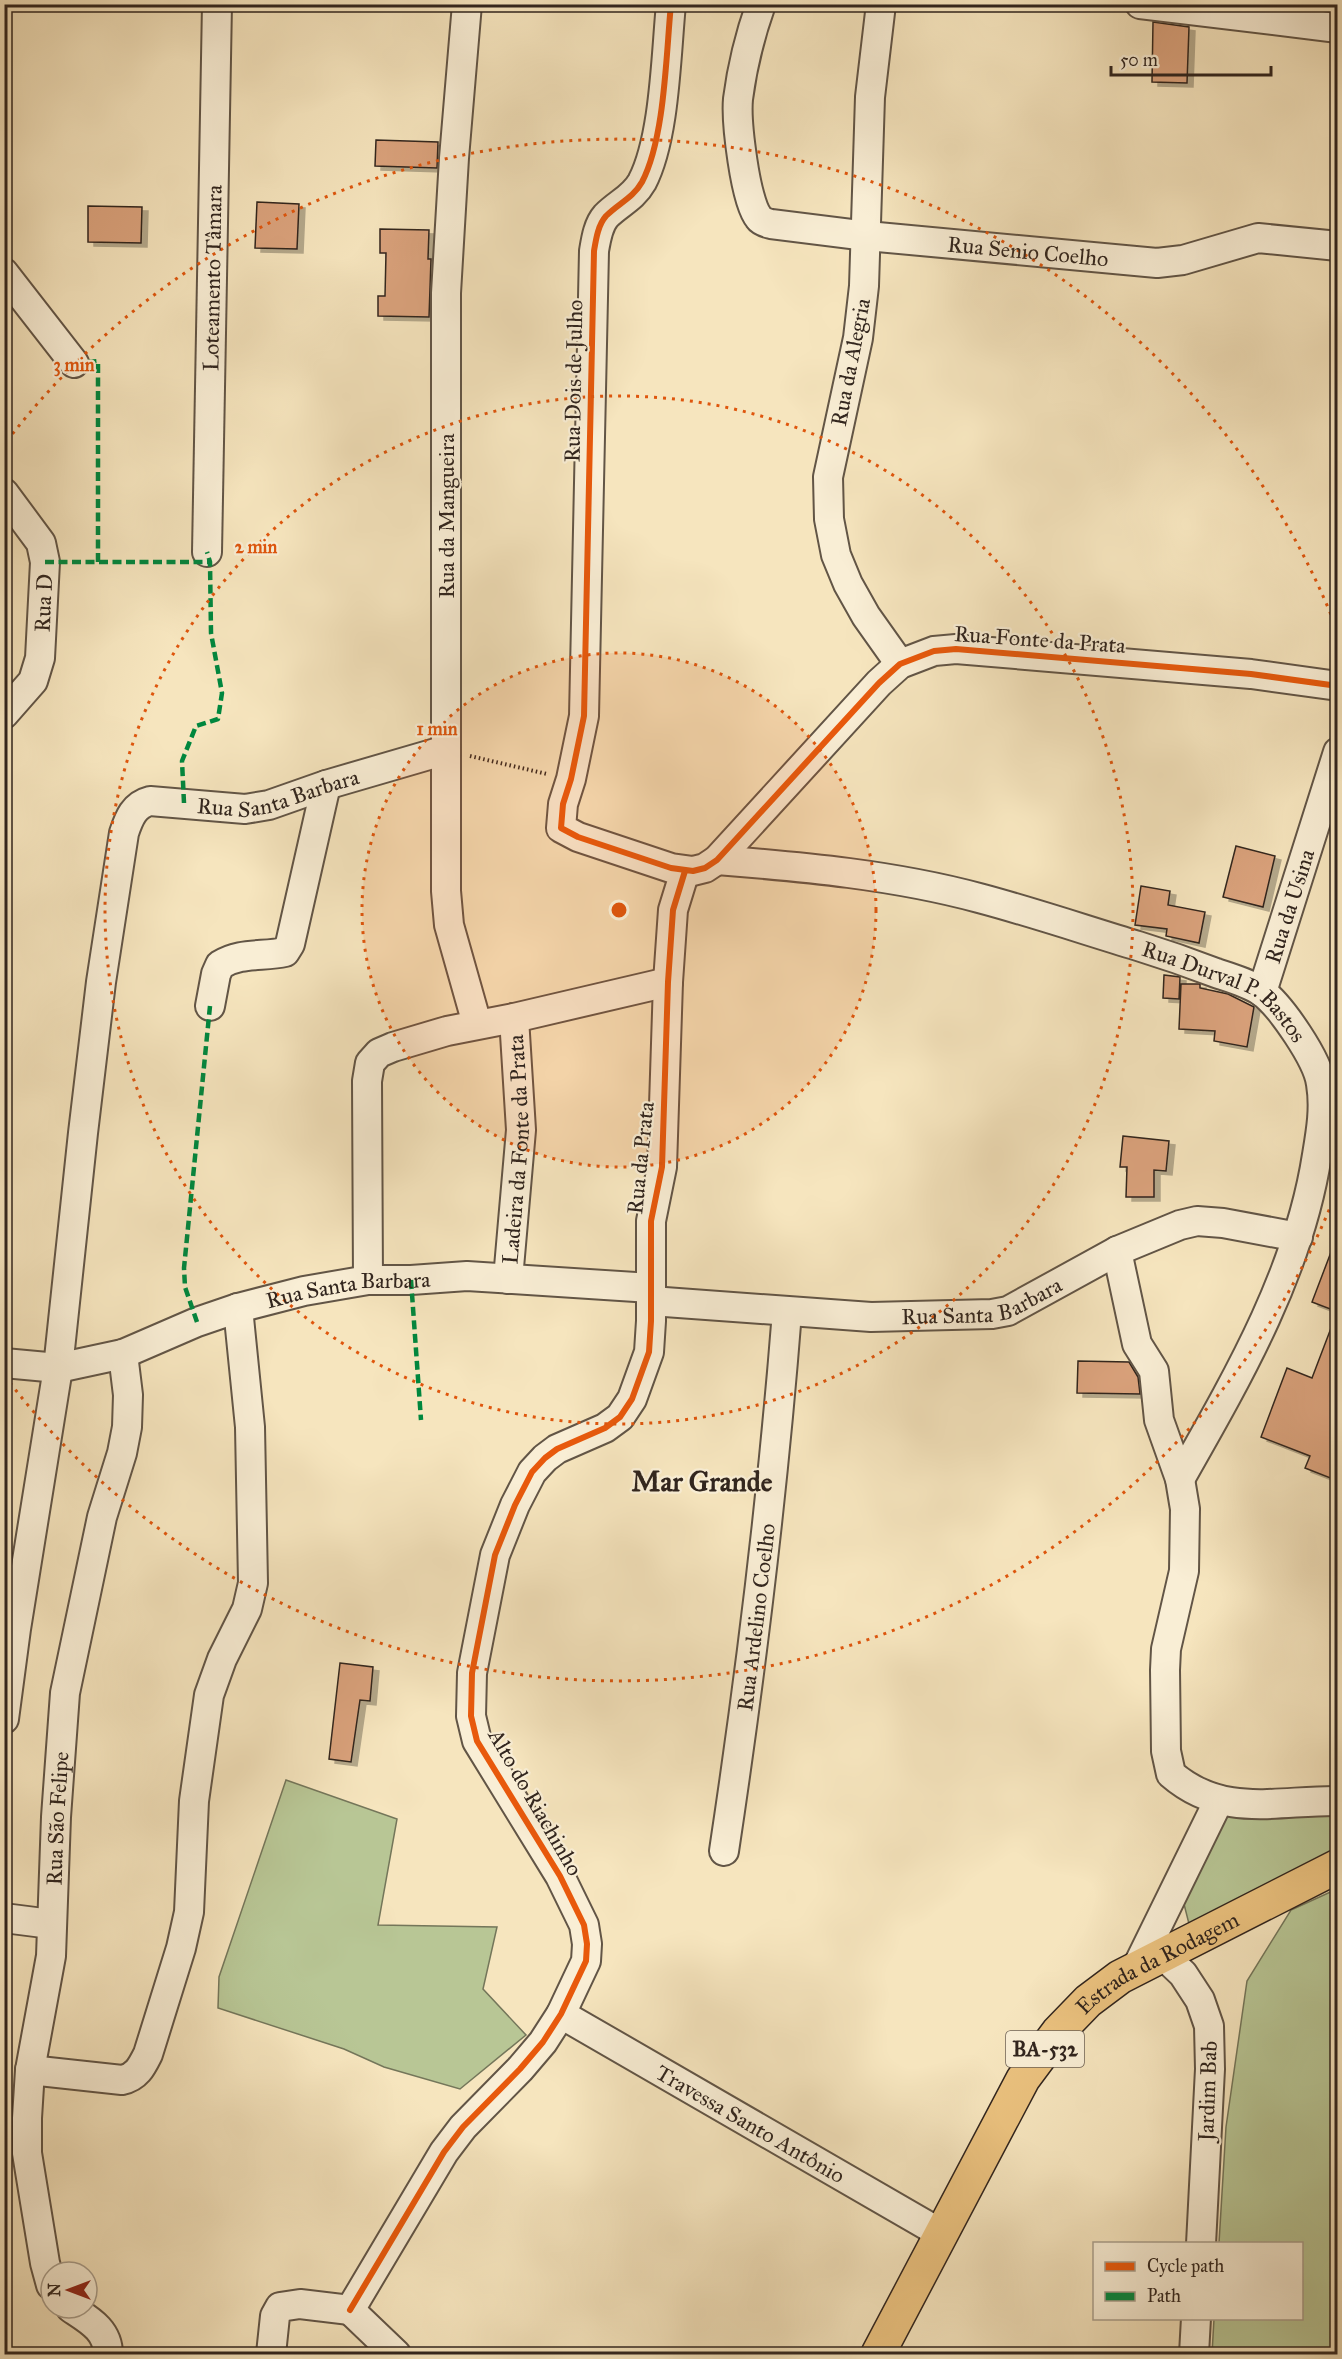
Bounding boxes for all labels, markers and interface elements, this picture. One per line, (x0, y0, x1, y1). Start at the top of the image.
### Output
scale bar (1111, 39, 1272, 77)
text: 50 m (1120, 49, 1158, 71)
street label: Loteamento Tâmara (197, 184, 228, 371)
street label: Rua Senio Coelho (946, 231, 1110, 272)
street label: Rua da Alegria (825, 295, 876, 428)
street label: Rua Dois de Julho (559, 299, 588, 463)
text: 3 min (54, 354, 95, 377)
street label: Rua da Mangueira (433, 433, 460, 598)
text: 2 min (235, 536, 278, 558)
street label: Rua D (28, 573, 59, 633)
street label: Rua Fonte da Prata (953, 620, 1127, 659)
text: 1 min (417, 718, 458, 740)
street label: Rua Santa Barbara (196, 763, 363, 823)
street label: Rua da Usina (1259, 845, 1321, 967)
centre of rings (609, 900, 629, 920)
street label: Rua Durval P. Bastos (1139, 935, 1312, 1047)
street label: Ladeira da Fonte da Prata (496, 1033, 535, 1265)
street label: Rua da Prata (621, 1100, 660, 1216)
street label: Rua Santa Barbara (263, 1266, 432, 1314)
street label: Rua Santa Barbara (901, 1271, 1067, 1330)
district label: Mar Grande (632, 1464, 773, 1499)
street label: Rua Ardelino Coelho (731, 1522, 781, 1713)
street label: Alto do Riachinho (482, 1723, 589, 1881)
street label: Rua São Felipe (41, 1750, 75, 1886)
street label: Estrada da Rodagem (1070, 1906, 1244, 2020)
road number: BA-532 (1006, 2031, 1084, 2067)
street label: Jardim Bab (1192, 2040, 1223, 2144)
street label: Travessa Santo Antônio (651, 2059, 850, 2189)
legend (1093, 2242, 1303, 2320)
text: Cycle path (1147, 2255, 1224, 2277)
north arrow (39, 2260, 99, 2320)
text: N (45, 2283, 64, 2297)
text: Path (1147, 2285, 1181, 2307)

